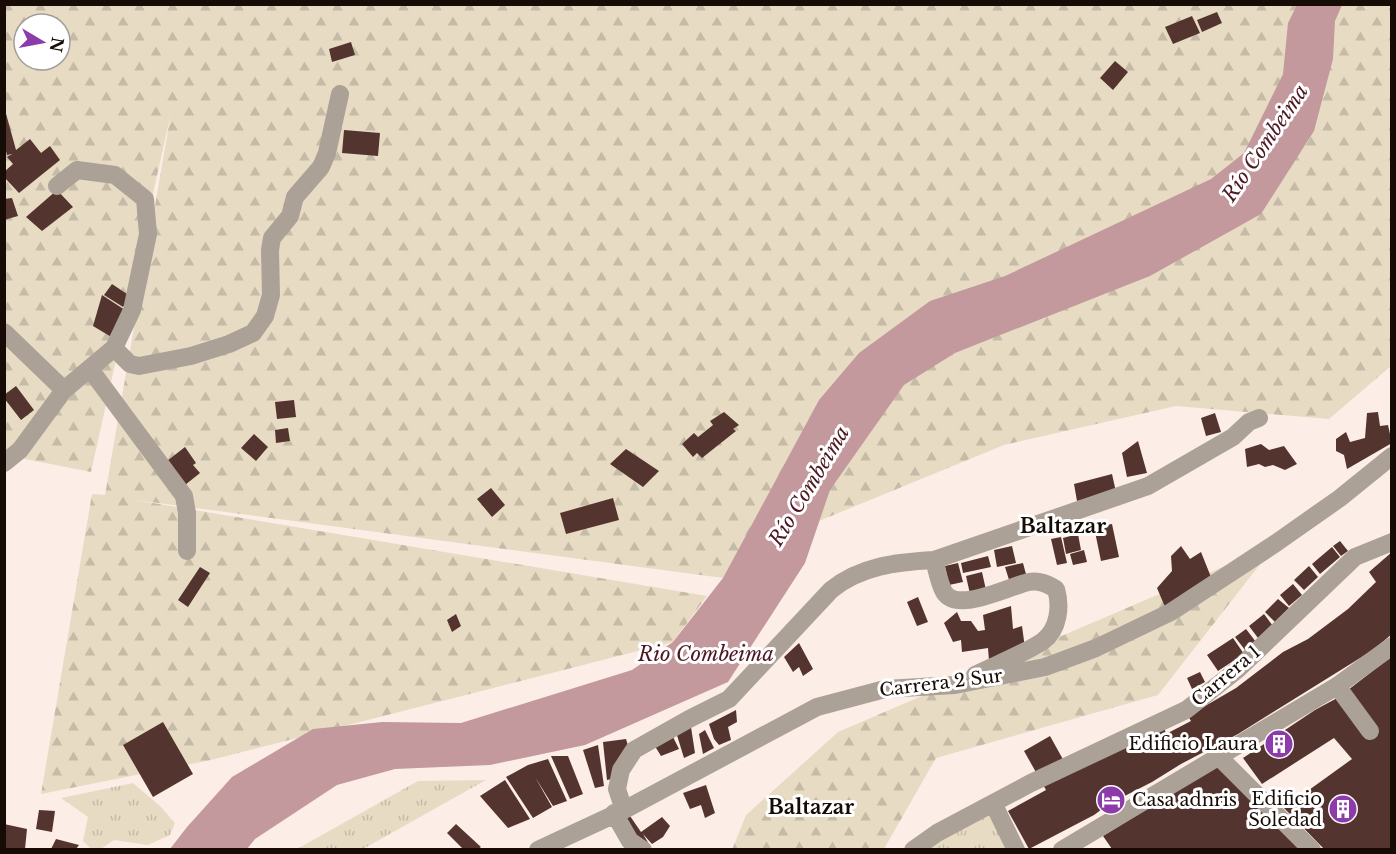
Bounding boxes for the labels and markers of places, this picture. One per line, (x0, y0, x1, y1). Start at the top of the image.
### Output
building icon: Edificio Laura (1263, 728, 1295, 760)
place label: Edificio Laura (1129, 733, 1258, 755)
hotel icon: Casa adnris (1095, 784, 1127, 816)
place label: Edificio Soledad (1248, 788, 1322, 831)
place label: Casa adnris (1132, 789, 1237, 811)
building icon: Edificio Soledad (1327, 793, 1359, 825)

